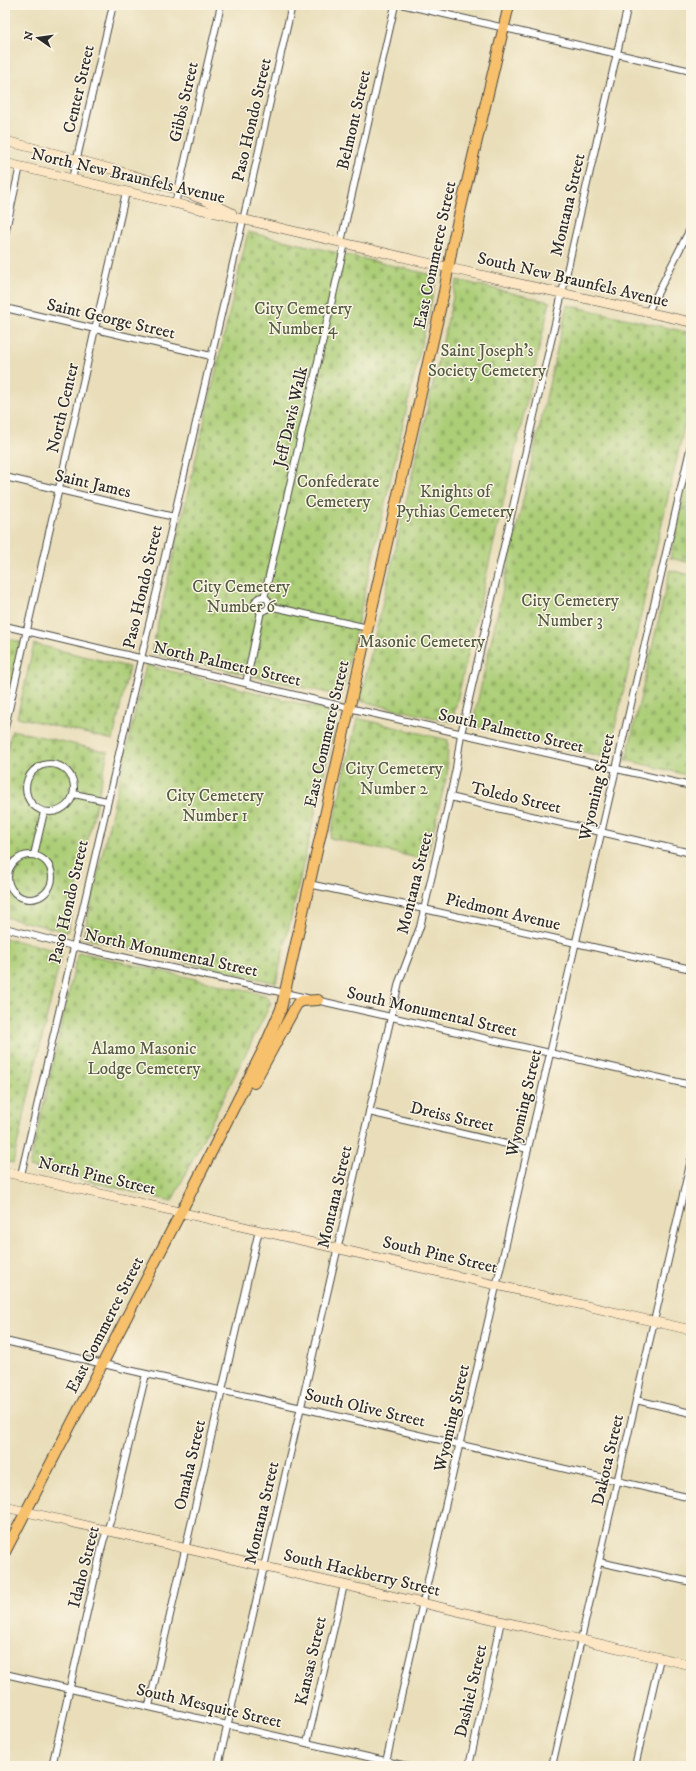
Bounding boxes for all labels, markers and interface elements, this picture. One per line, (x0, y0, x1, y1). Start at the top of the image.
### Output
north arrow (18, 18, 58, 58)
text: N (21, 30, 37, 42)
street label: Center Street (58, 42, 100, 135)
street label: Paso Hondo Street (227, 55, 277, 184)
street label: Gibbs Street (164, 59, 204, 144)
street label: Belmont Street (332, 67, 376, 172)
street label: North New Braunfels Avenue (29, 143, 227, 209)
street label: Montana Street (545, 151, 591, 259)
street label: East Commerce Street (409, 179, 462, 331)
street label: South New Braunfels Avenue (475, 247, 671, 313)
street label: Saint George Street (45, 294, 178, 345)
park label: City Cemetery Number 4 (254, 298, 353, 340)
park label: Saint Joseph's Society Cemetery (428, 340, 547, 382)
street label: North Center (42, 360, 84, 455)
street label: Jeff Davis Walk (268, 364, 313, 472)
street label: Saint James (53, 465, 134, 504)
park label: Confederate Cemetery (297, 471, 379, 513)
park label: Knights of Pythias Cemetery (396, 481, 515, 523)
street label: Paso Hondo Street (118, 522, 168, 651)
park label: City Cemetery Number 6 (192, 576, 291, 618)
park label: City Cemetery Number 3 (521, 590, 620, 632)
park label: Masonic Cemetery (359, 631, 486, 653)
street label: North Palmetto Street (151, 636, 304, 692)
street label: East Commerce Street (299, 658, 355, 810)
street label: South Palmetto Street (436, 704, 586, 759)
street label: Wyoming Street (574, 731, 620, 844)
park label: City Cemetery Number 2 (345, 758, 444, 800)
street label: Toledo Street (469, 777, 564, 819)
park label: City Cemetery Number 1 (166, 785, 265, 827)
street label: Montana Street (392, 829, 439, 937)
street label: Paso Hondo Street (44, 837, 94, 966)
street label: Piedmont Avenue (443, 888, 563, 936)
street label: North Monumental Street (82, 924, 260, 982)
street label: South Monumental Street (345, 982, 520, 1042)
park label: Alamo Masonic Lodge Cemetery (88, 1038, 201, 1080)
street label: Wyoming Street (501, 1047, 547, 1160)
street label: Dreiss Street (408, 1097, 497, 1137)
street label: Montana Street (312, 1143, 358, 1251)
street label: North Pine Street (36, 1152, 159, 1200)
street label: South Pine Street (380, 1231, 500, 1279)
street label: East Commerce Street (61, 1252, 149, 1397)
street label: Wyoming Street (429, 1362, 475, 1475)
street label: South Olive Street (303, 1383, 428, 1433)
street label: Dakota Street (587, 1412, 629, 1508)
street label: Omaha Street (169, 1417, 211, 1512)
street label: Montana Street (239, 1459, 285, 1567)
street label: Idaho Street (63, 1523, 105, 1610)
street label: South Hackberry Street (282, 1544, 443, 1602)
street label: Kansas Street (290, 1614, 332, 1708)
street label: Dashiel Street (450, 1642, 493, 1740)
street label: South Mesquite Street (134, 1679, 284, 1734)

